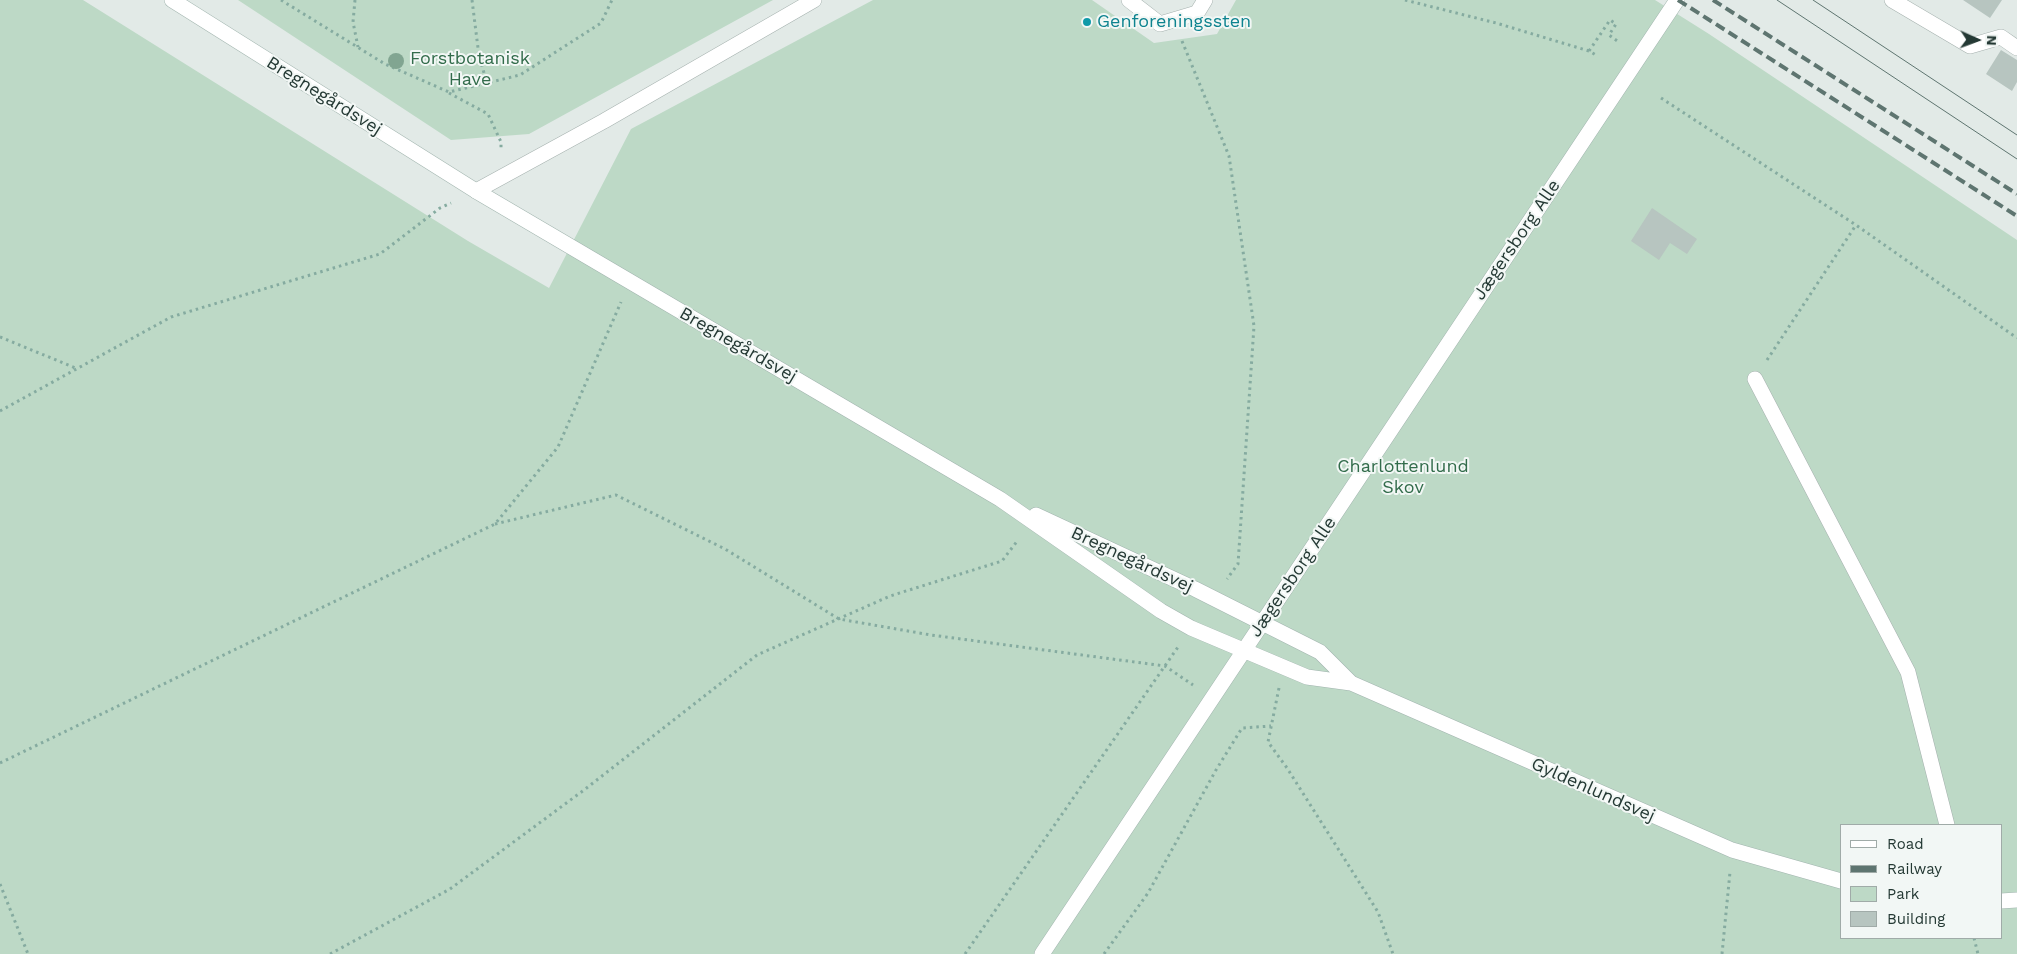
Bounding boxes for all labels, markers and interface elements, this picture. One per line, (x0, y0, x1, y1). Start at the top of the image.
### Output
place label: Genforeningssten (1097, 11, 1251, 33)
north arrow (1952, 15, 2002, 65)
marker: Genforeningssten (1081, 16, 1093, 28)
text: N (1984, 35, 2000, 46)
park label: Forstbotanisk Have (410, 48, 530, 90)
street label: Bregnegårdsvej (262, 52, 386, 140)
street label: Jægersborg Alle (1469, 176, 1565, 304)
street label: Bregnegårdsvej (675, 303, 801, 387)
park label: Charlottenlund Skov (1337, 456, 1469, 498)
street label: Jægersborg Alle (1245, 513, 1341, 641)
street label: Bregnegårdsvej (1068, 522, 1196, 598)
street label: Gyldenlundsvej (1528, 753, 1658, 827)
legend (1840, 824, 2002, 939)
text: Road (1887, 835, 1924, 853)
text: Railway (1887, 860, 1942, 878)
text: Park (1887, 885, 1919, 903)
text: Building (1887, 910, 1945, 928)

